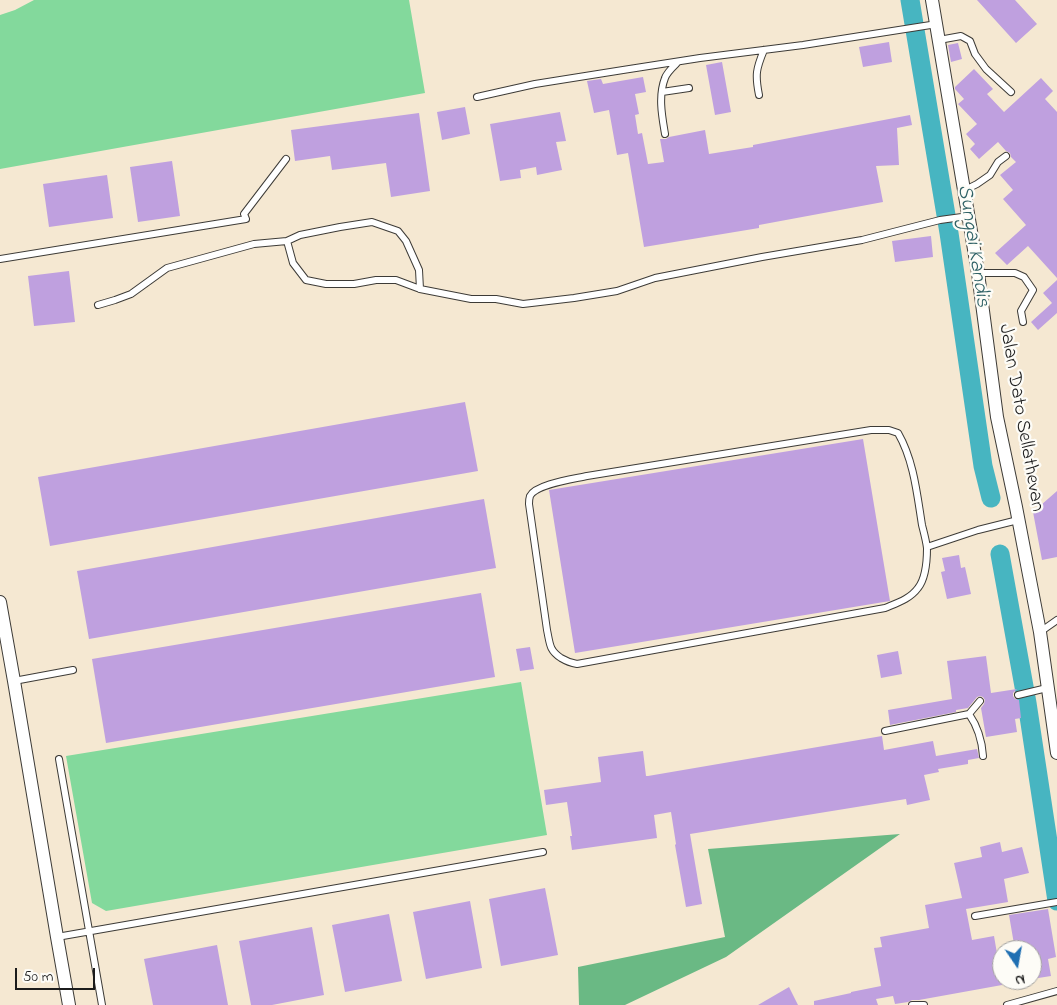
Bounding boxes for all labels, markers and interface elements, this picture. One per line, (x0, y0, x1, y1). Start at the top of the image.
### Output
water label: Sungai Kandis (950, 183, 994, 309)
street label: Jalan Dato Sellathevan (992, 322, 1048, 514)
north arrow (992, 940, 1042, 990)
scale bar (18, 958, 98, 990)
text: 50 m (23, 966, 53, 988)
text: N (1013, 968, 1027, 990)

